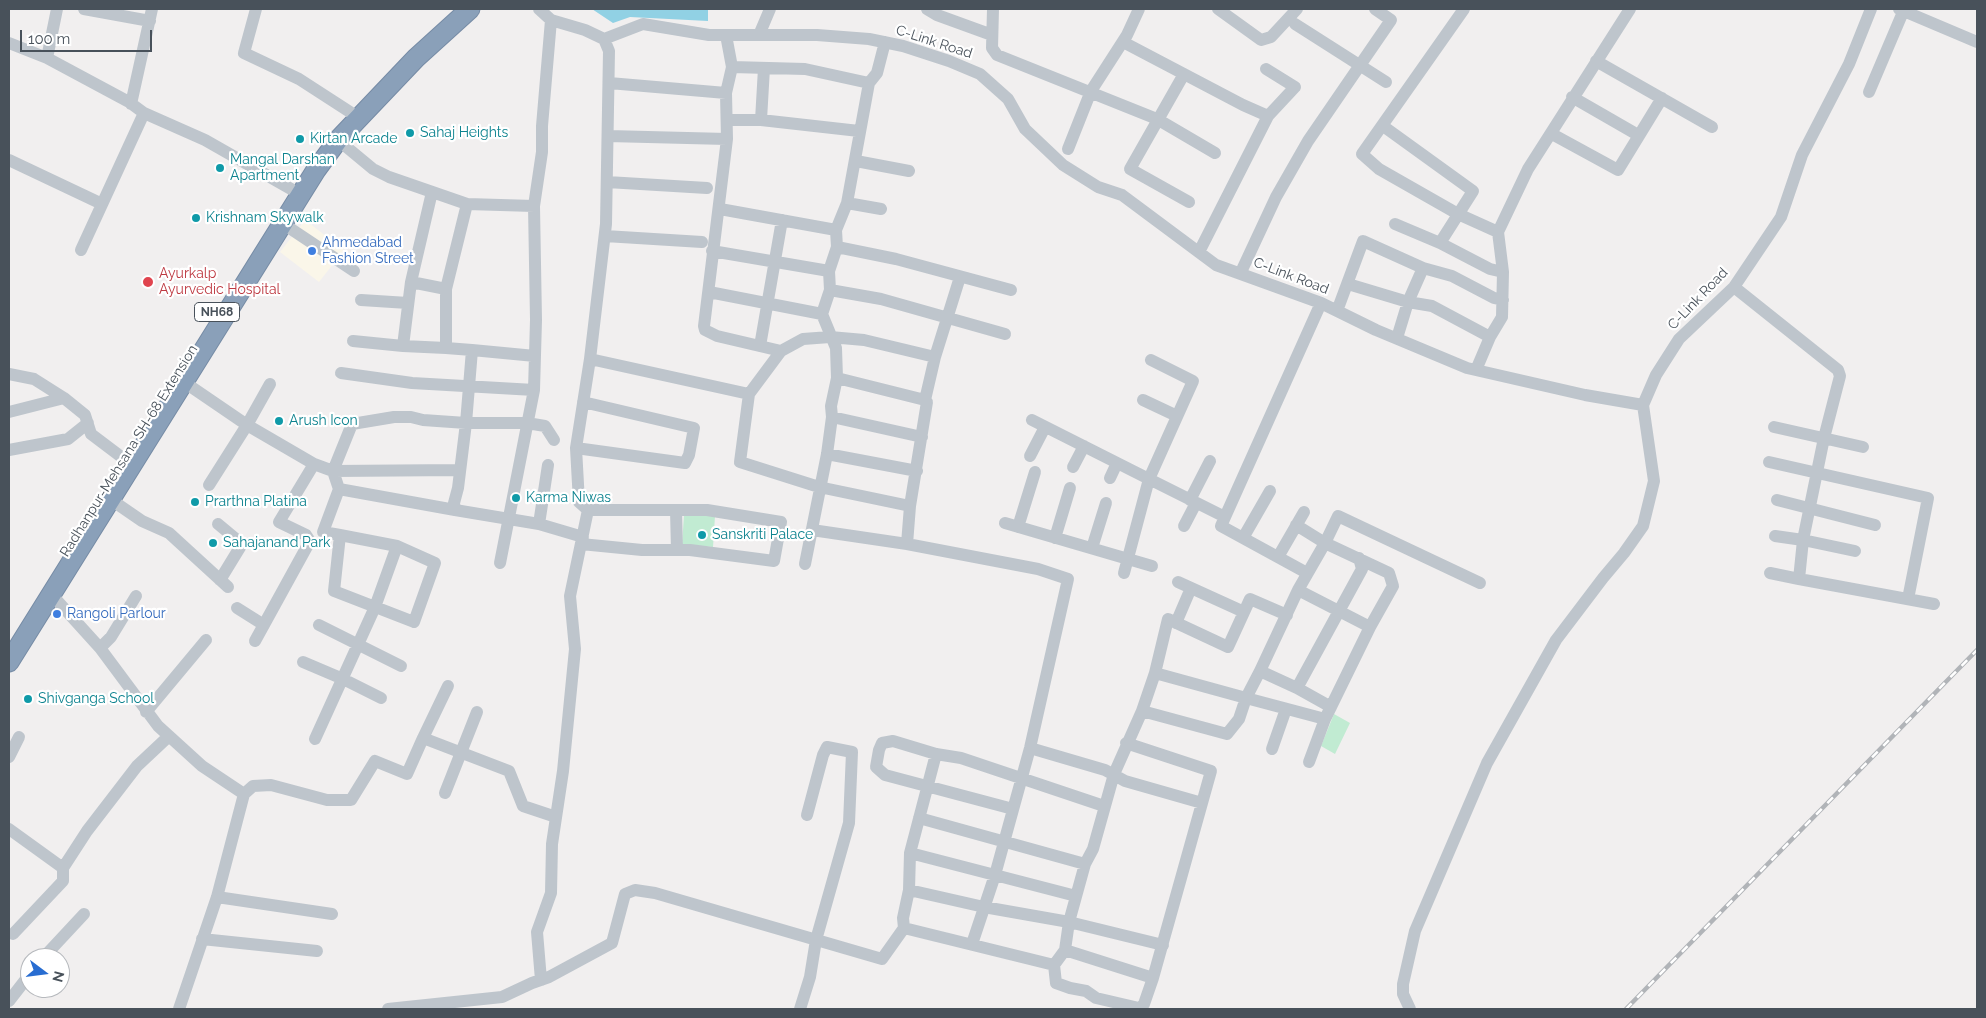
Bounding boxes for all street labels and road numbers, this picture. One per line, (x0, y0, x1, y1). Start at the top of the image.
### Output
street label: C-Link Road (894, 22, 974, 62)
street label: C-Link Road (1251, 254, 1331, 298)
street label: C-Link Road (1664, 265, 1732, 333)
road number: NH68 (194, 302, 240, 322)
street label: Radhanpur-Mehsana SH-68 Extension (56, 342, 202, 560)

